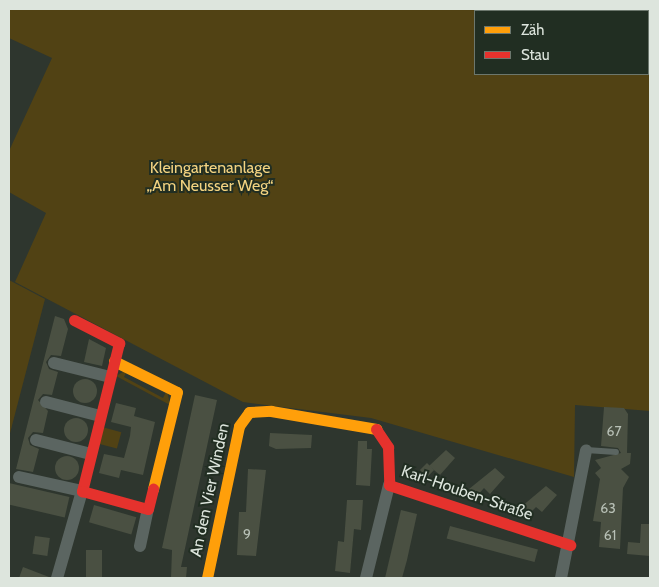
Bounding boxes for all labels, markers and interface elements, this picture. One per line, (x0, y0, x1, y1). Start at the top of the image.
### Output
legend (474, 10, 649, 75)
text: Zäh (521, 21, 544, 39)
text: Stau (521, 46, 550, 64)
park label: Kleingartenanlage „Am Neusser Weg“ (147, 158, 273, 196)
street label: An den Vier Winden (186, 421, 234, 559)
house number: 67 (607, 423, 621, 439)
street label: Karl-Houben-Straße (399, 462, 535, 524)
house number: 63 (600, 500, 616, 516)
house number: 9 (243, 526, 251, 542)
house number: 61 (604, 527, 616, 543)

